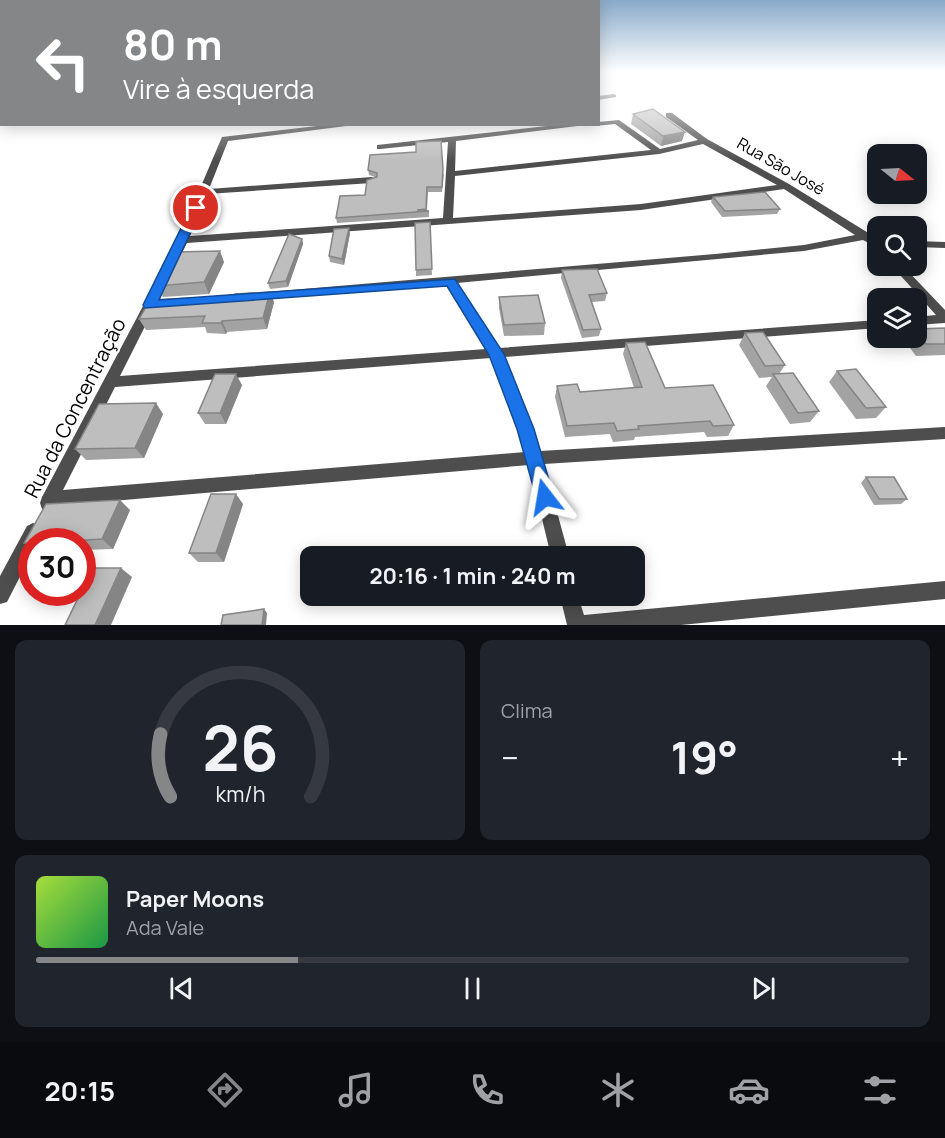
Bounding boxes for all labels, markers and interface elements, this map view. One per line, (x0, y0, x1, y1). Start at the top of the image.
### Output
text: 80 m (123, 15, 223, 73)
icon: left (24, 24, 102, 102)
text: Vire à esquerda (123, 70, 314, 107)
street label: Rua São José (733, 132, 829, 200)
north arrow (867, 144, 927, 204)
map controls (867, 144, 927, 348)
pin (170, 182, 221, 233)
icon: arrive (179, 191, 212, 224)
button: search (867, 216, 927, 276)
button: layers (867, 288, 927, 348)
street label: Rua da Concentração (17, 313, 132, 502)
position arrow (513, 465, 577, 529)
speed limit sign: 30 (18, 528, 96, 606)
text: 20:16 · 1 min · 240 m (369, 561, 576, 591)
text: Clima (501, 697, 553, 724)
text: 26 (202, 704, 278, 790)
text: 19° (670, 726, 738, 788)
text: − (501, 735, 519, 780)
text: + (890, 735, 909, 780)
text: km/h (215, 779, 265, 808)
text: Paper Moons (126, 884, 264, 914)
text: Ada Vale (126, 914, 204, 941)
icon: previous (165, 972, 198, 1005)
icon: pause (456, 972, 489, 1005)
icon: next (747, 972, 780, 1005)
icon: directions (204, 1069, 246, 1111)
icon: music (335, 1069, 377, 1111)
icon: phone (466, 1069, 508, 1111)
icon: climate (597, 1069, 639, 1111)
icon: car (728, 1069, 770, 1111)
icon: filters (859, 1069, 901, 1111)
text: 20:15 (44, 1072, 115, 1109)

